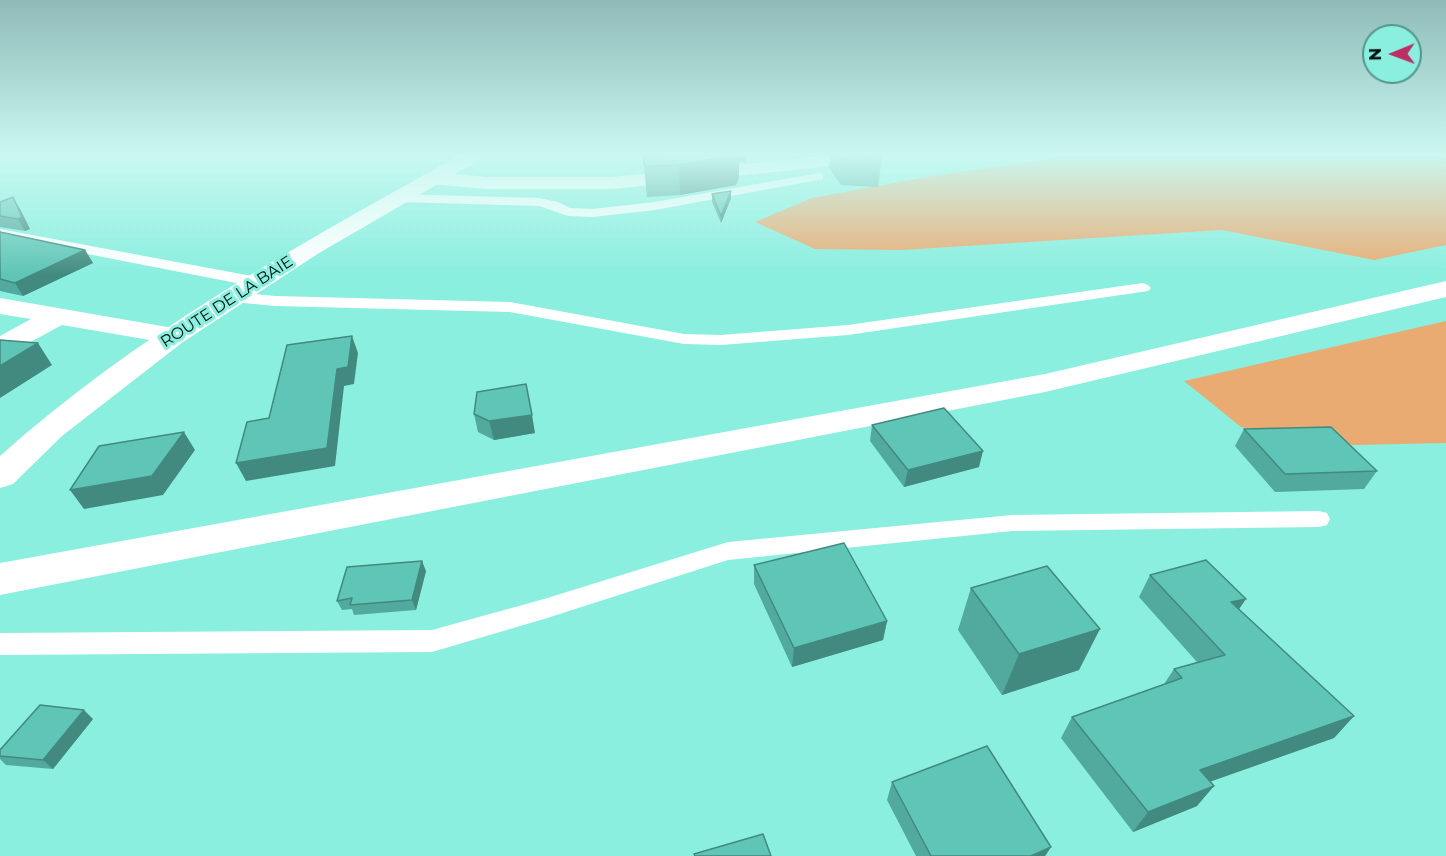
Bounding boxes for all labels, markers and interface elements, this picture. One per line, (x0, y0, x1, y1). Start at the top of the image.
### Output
north arrow (1362, 24, 1422, 84)
text: N (1366, 48, 1385, 61)
street label: ROUTE DE LA BAIE (157, 252, 297, 352)

